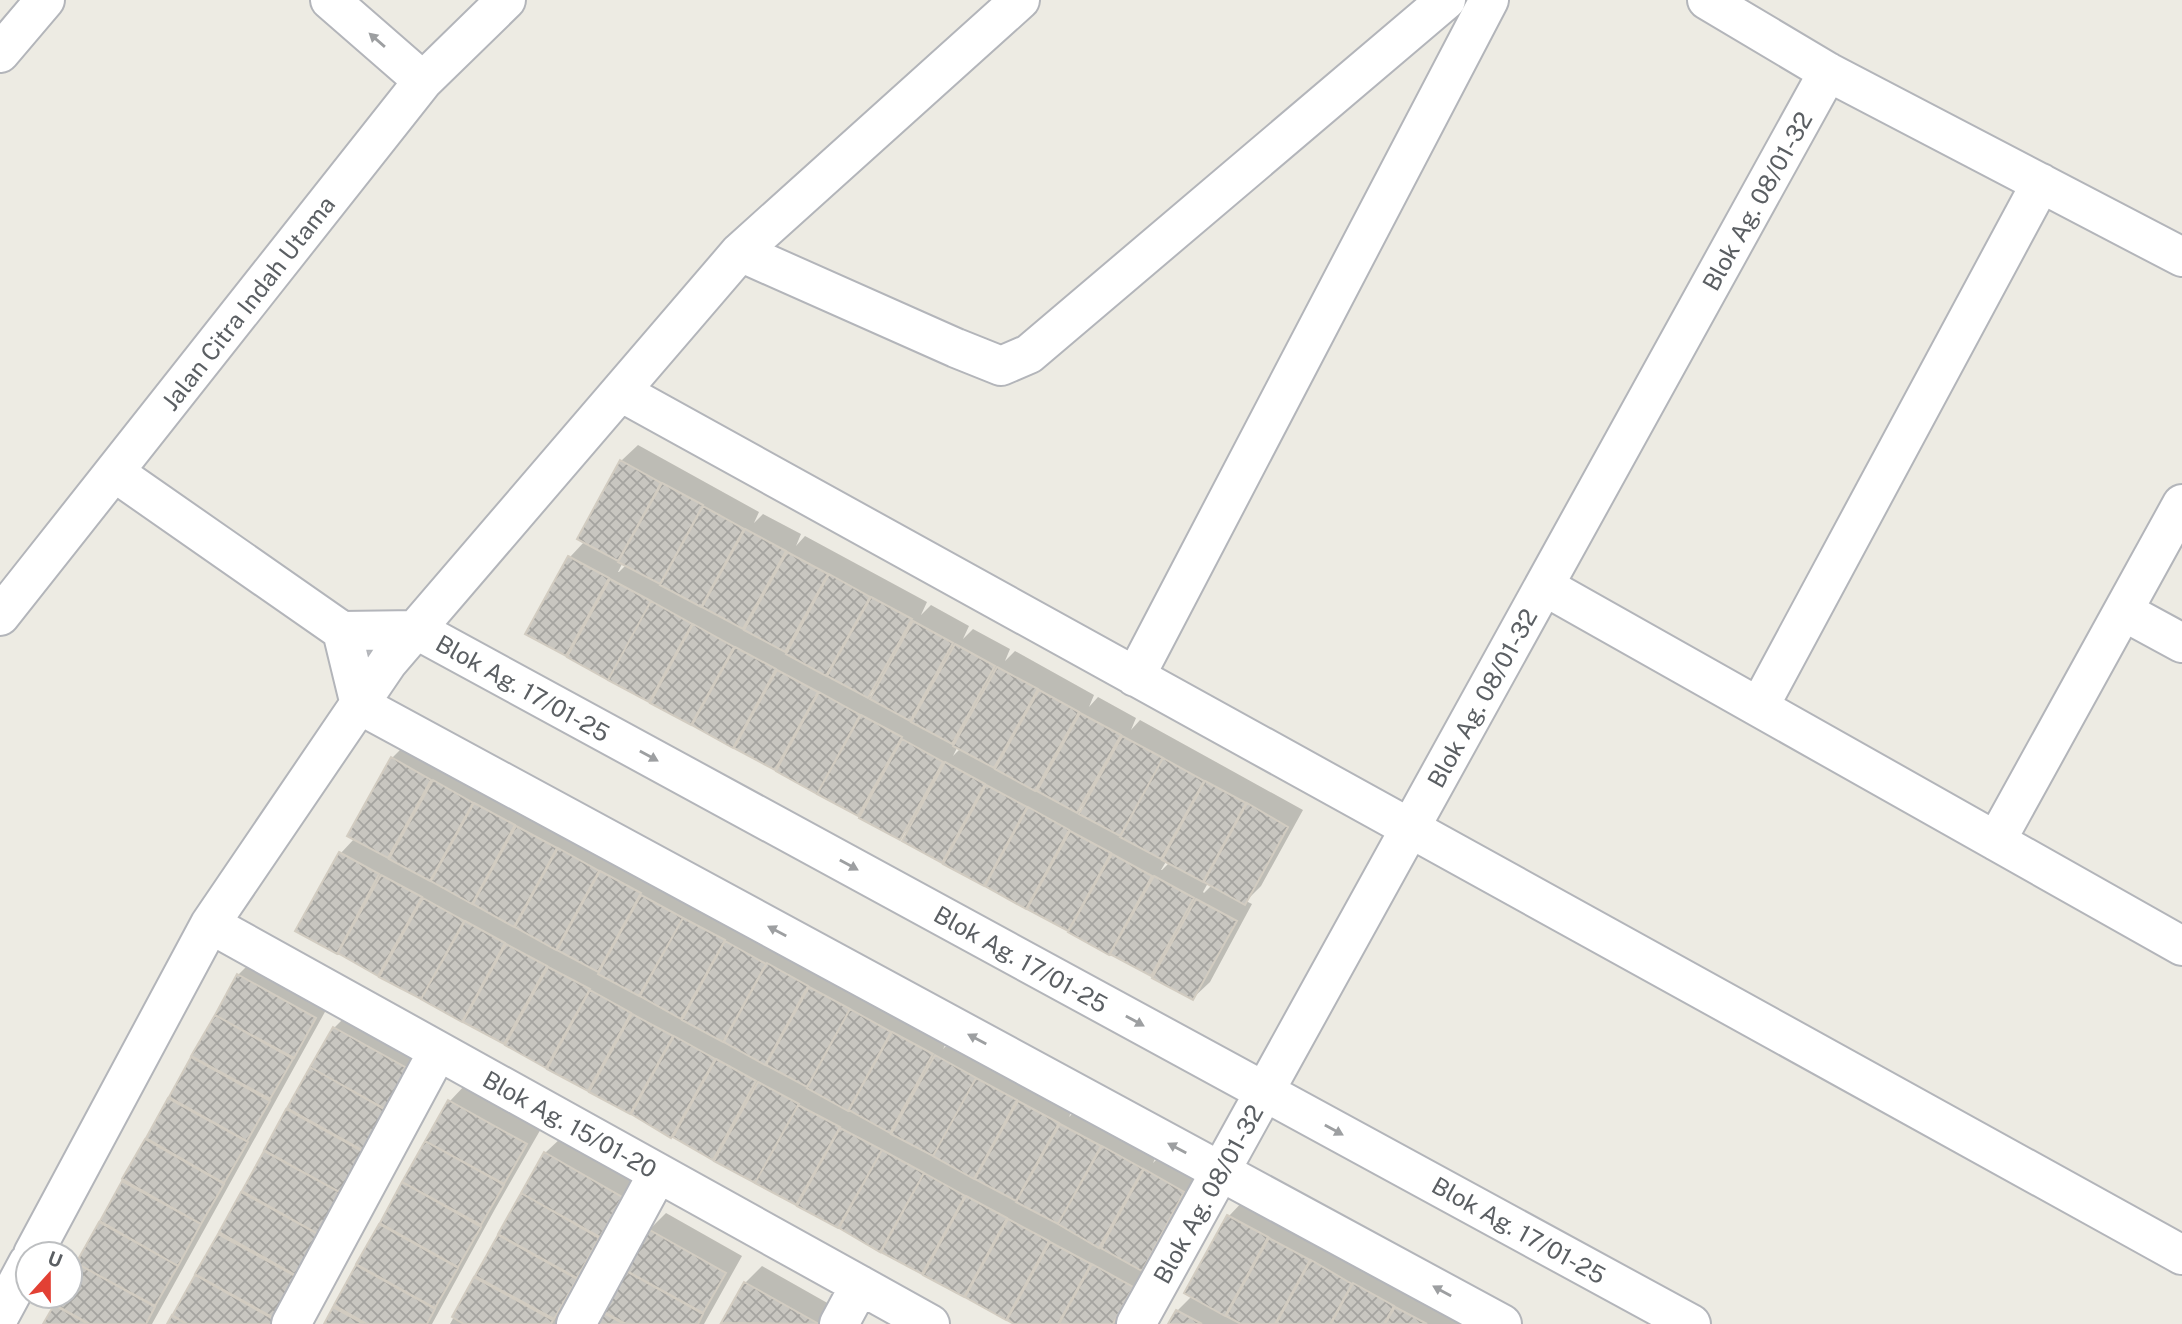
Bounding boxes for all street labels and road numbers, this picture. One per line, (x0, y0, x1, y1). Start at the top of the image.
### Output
street label: Blok Ag. 08/01-32 (1696, 107, 1818, 295)
street label: Jalan Citra Indah Utama (156, 190, 340, 416)
street label: Blok Ag. 08/01-32 (1421, 604, 1543, 792)
street label: Blok Ag. 17/01-25 (431, 629, 615, 747)
street label: Blok Ag. 17/01-25 (929, 900, 1113, 1018)
street label: Blok Ag. 15/01-20 (478, 1065, 662, 1183)
street label: Blok Ag. 08/01-32 (1147, 1100, 1269, 1288)
street label: Blok Ag. 17/01-25 (1427, 1171, 1611, 1289)

